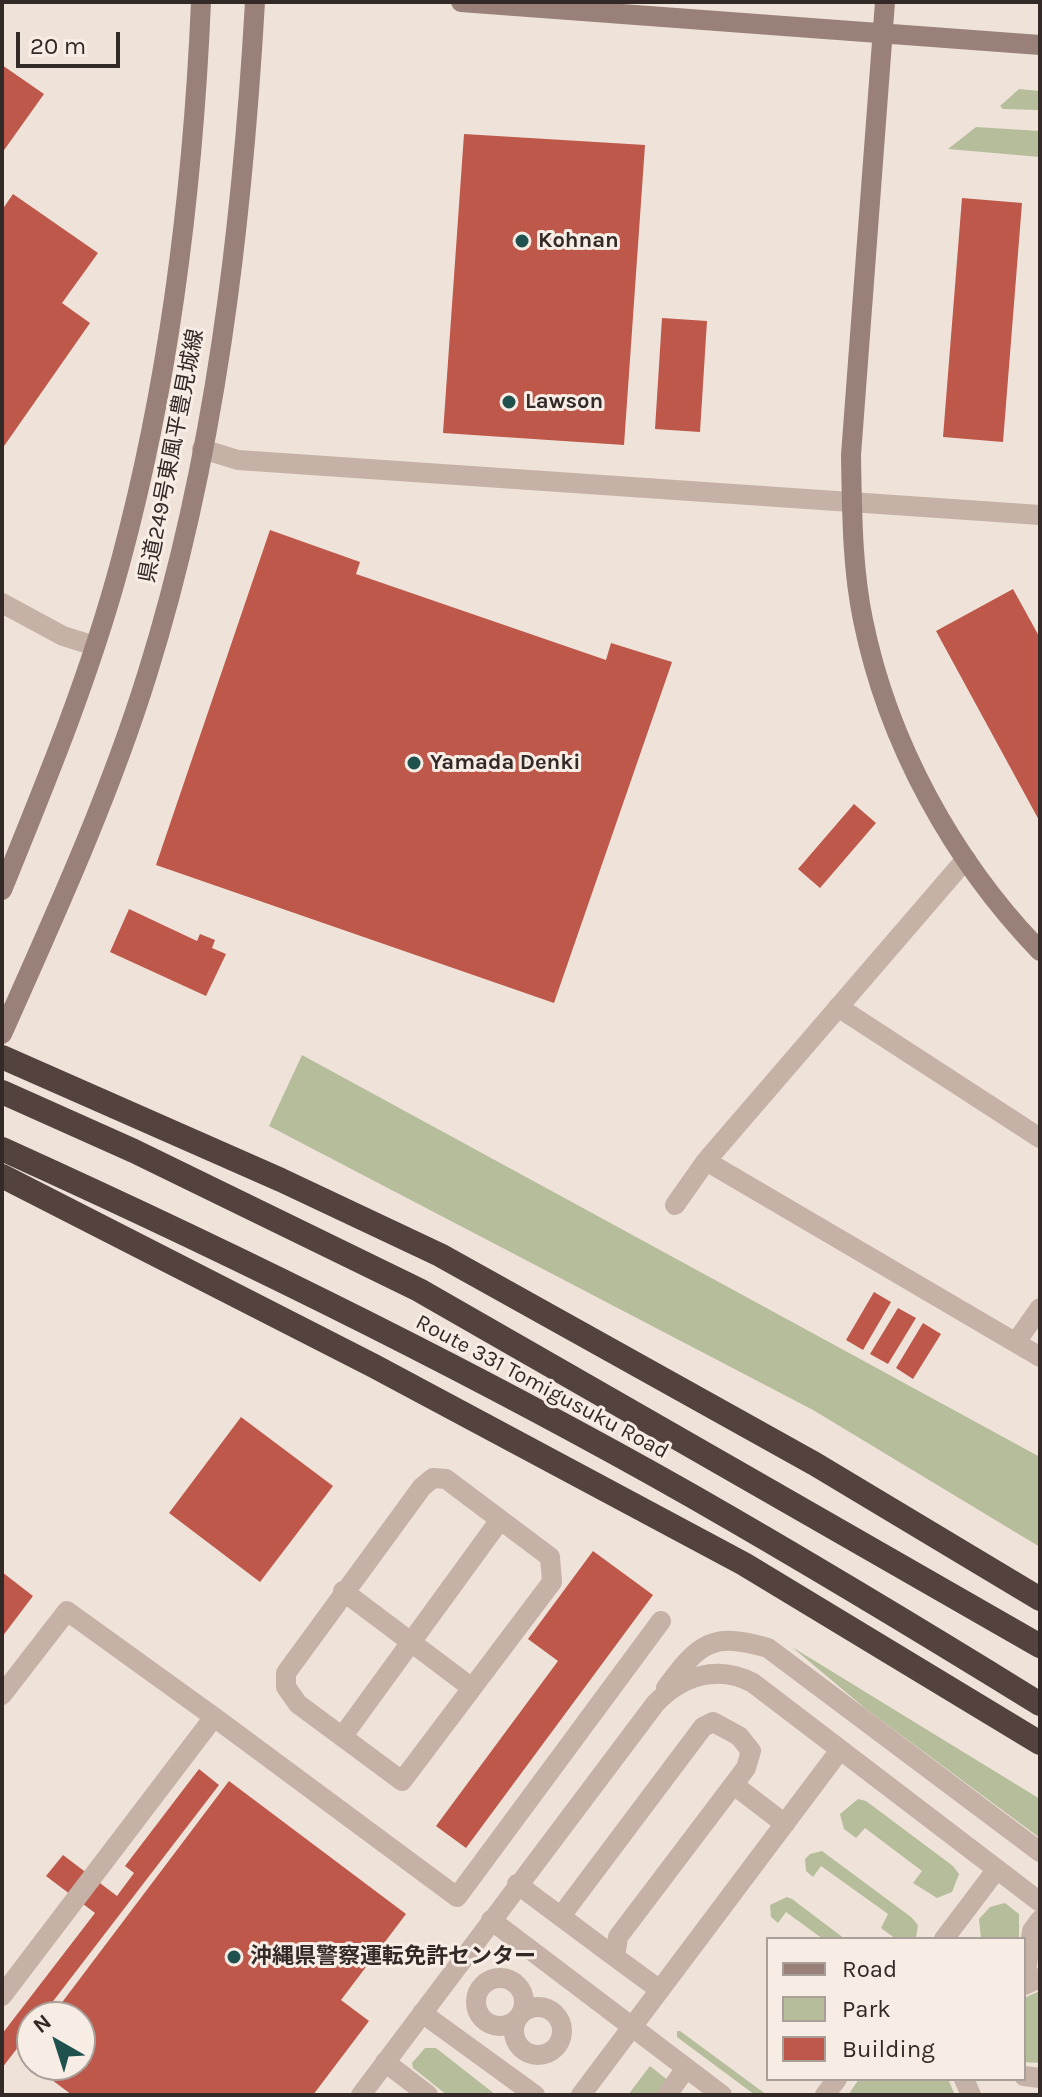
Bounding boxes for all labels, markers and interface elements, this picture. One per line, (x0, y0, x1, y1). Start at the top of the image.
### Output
scale bar (20, 16, 124, 66)
text: 20 m (30, 32, 86, 60)
place label: Kohnan (538, 228, 619, 254)
marker: Kohnan (513, 232, 531, 250)
street label: 県道249号東風平豊見城線 (134, 327, 210, 585)
place label: Lawson (525, 389, 603, 415)
marker: Lawson (500, 393, 518, 411)
place label: Yamada Denki (430, 750, 581, 776)
marker: Yamada Denki (405, 754, 423, 772)
street label: Route 331 Tomigusuku Road (411, 1309, 673, 1465)
legend (766, 1937, 1026, 2081)
place label: 沖縄県警察運転免許センター (250, 1944, 536, 1970)
marker: 沖縄県警察運転免許センター (225, 1948, 243, 1966)
text: Road (842, 1955, 897, 1983)
text: Park (842, 1995, 891, 2023)
north arrow (16, 2001, 96, 2081)
text: N (28, 2009, 56, 2039)
text: Building (842, 2035, 935, 2063)

